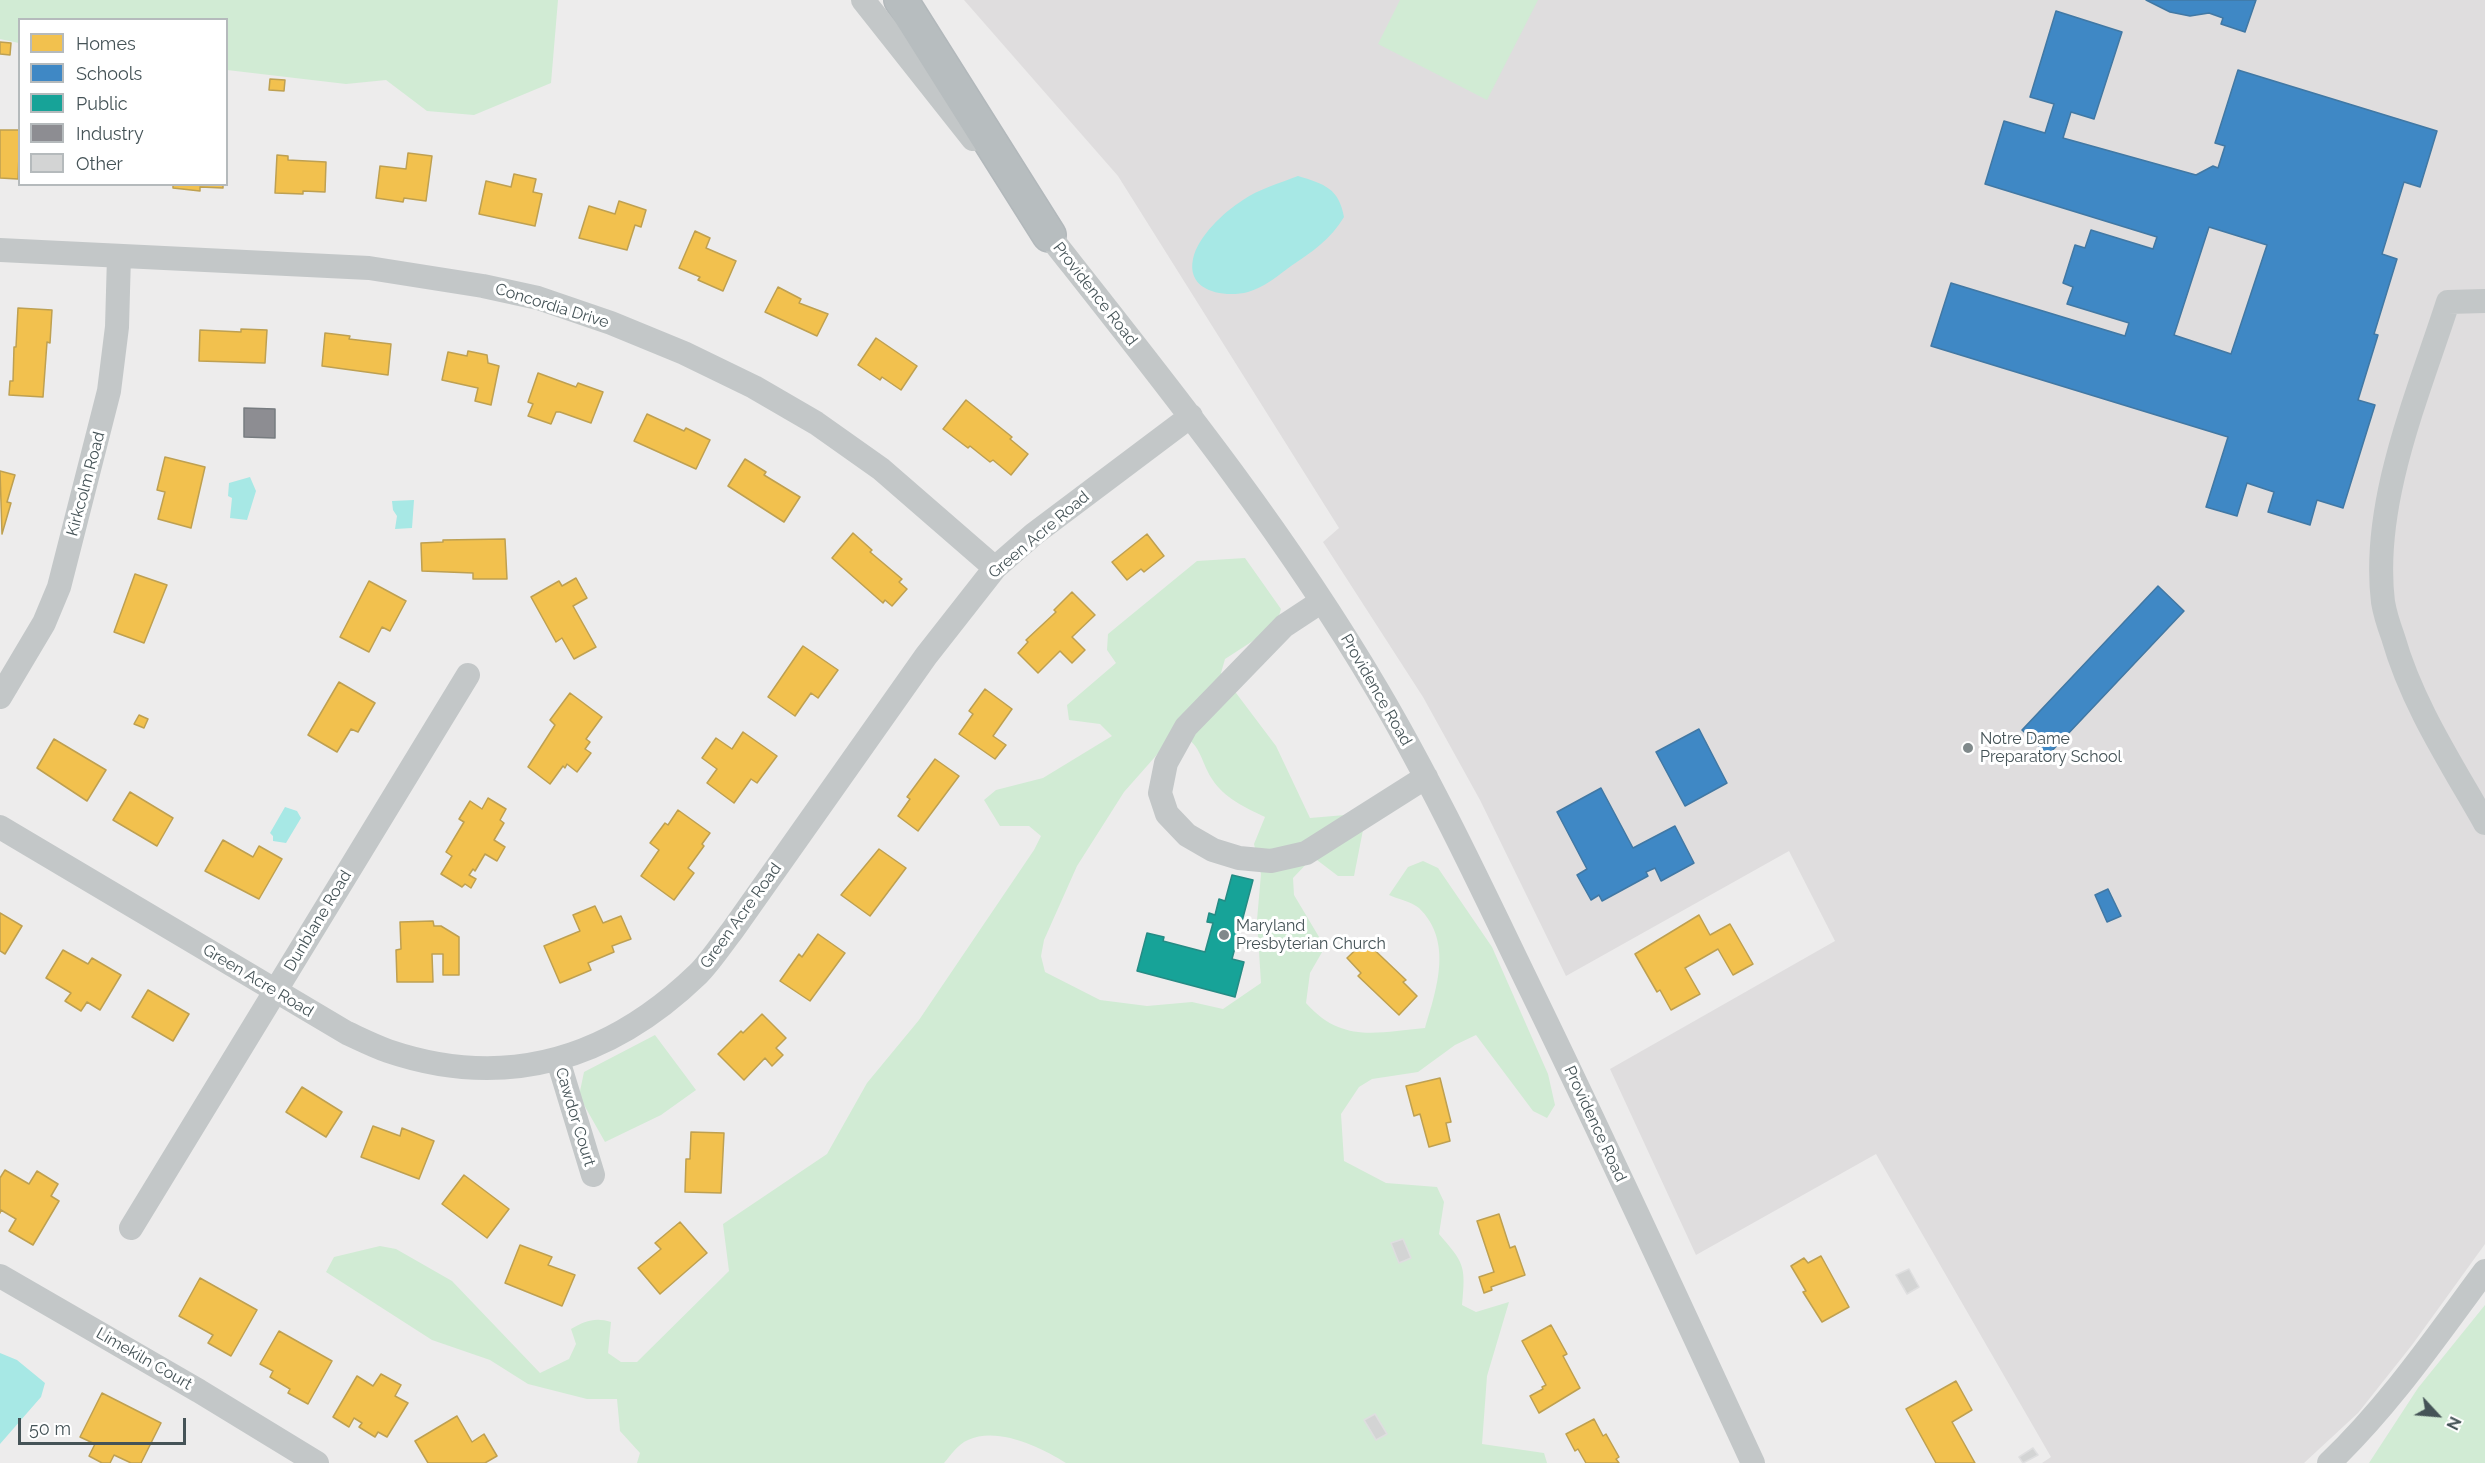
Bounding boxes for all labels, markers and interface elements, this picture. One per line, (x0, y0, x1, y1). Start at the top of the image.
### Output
legend (18, 18, 228, 186)
text: Homes (76, 33, 136, 54)
text: Schools (76, 63, 142, 84)
text: Public (76, 93, 128, 114)
text: Industry (76, 123, 144, 144)
text: Other (76, 153, 123, 174)
street label: Providence Road (1049, 239, 1141, 349)
street label: Concordia Drive (493, 280, 611, 332)
street label: Kirkcolm Road (63, 430, 109, 538)
street label: Green Acre Road (985, 487, 1093, 583)
street label: Providence Road (1336, 631, 1416, 749)
place label: Notre Dame Preparatory School (1980, 729, 2122, 767)
marker: Notre Dame Preparatory School (1961, 741, 1975, 755)
street label: Green Acre Road (696, 860, 786, 972)
street label: Dunblane Road (280, 867, 356, 975)
place label: Maryland Presbyterian Church (1236, 916, 1386, 954)
marker: Maryland Presbyterian Church (1217, 928, 1231, 942)
street label: Green Acre Road (199, 940, 317, 1022)
street label: Providence Road (1560, 1063, 1630, 1185)
street label: Cawdor Court (551, 1065, 599, 1169)
street label: Limekiln Court (93, 1324, 195, 1394)
north arrow (2407, 1385, 2467, 1445)
scale bar (21, 1406, 189, 1444)
text: N (2442, 1413, 2465, 1433)
text: 50 m (29, 1418, 71, 1439)

